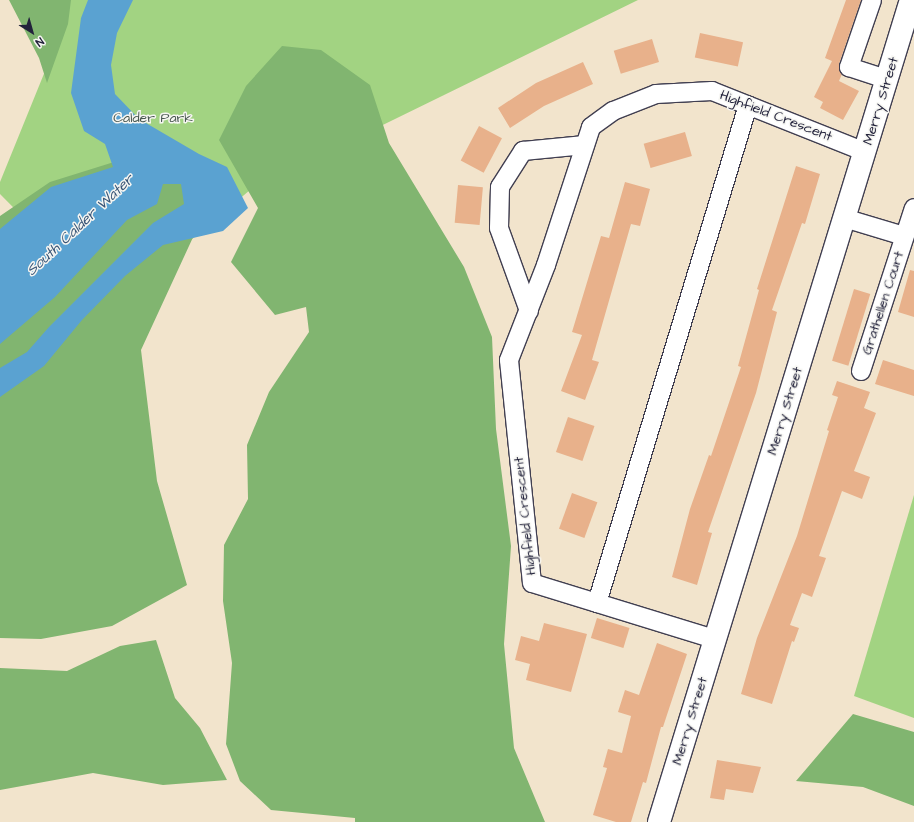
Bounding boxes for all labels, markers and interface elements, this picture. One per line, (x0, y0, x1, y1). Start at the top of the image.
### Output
north arrow (12, 12, 52, 52)
text: N (32, 34, 47, 50)
street label: Merry Street (860, 55, 902, 147)
street label: Highfield Crescent (717, 87, 835, 145)
park label: Calder Park (113, 110, 193, 126)
water label: South Calder Water (23, 171, 137, 279)
street label: Grathellen Court (858, 249, 908, 357)
street label: Merry Street (764, 365, 806, 457)
street label: Highfield Crescent (510, 456, 540, 576)
street label: Merry Street (669, 675, 711, 767)

